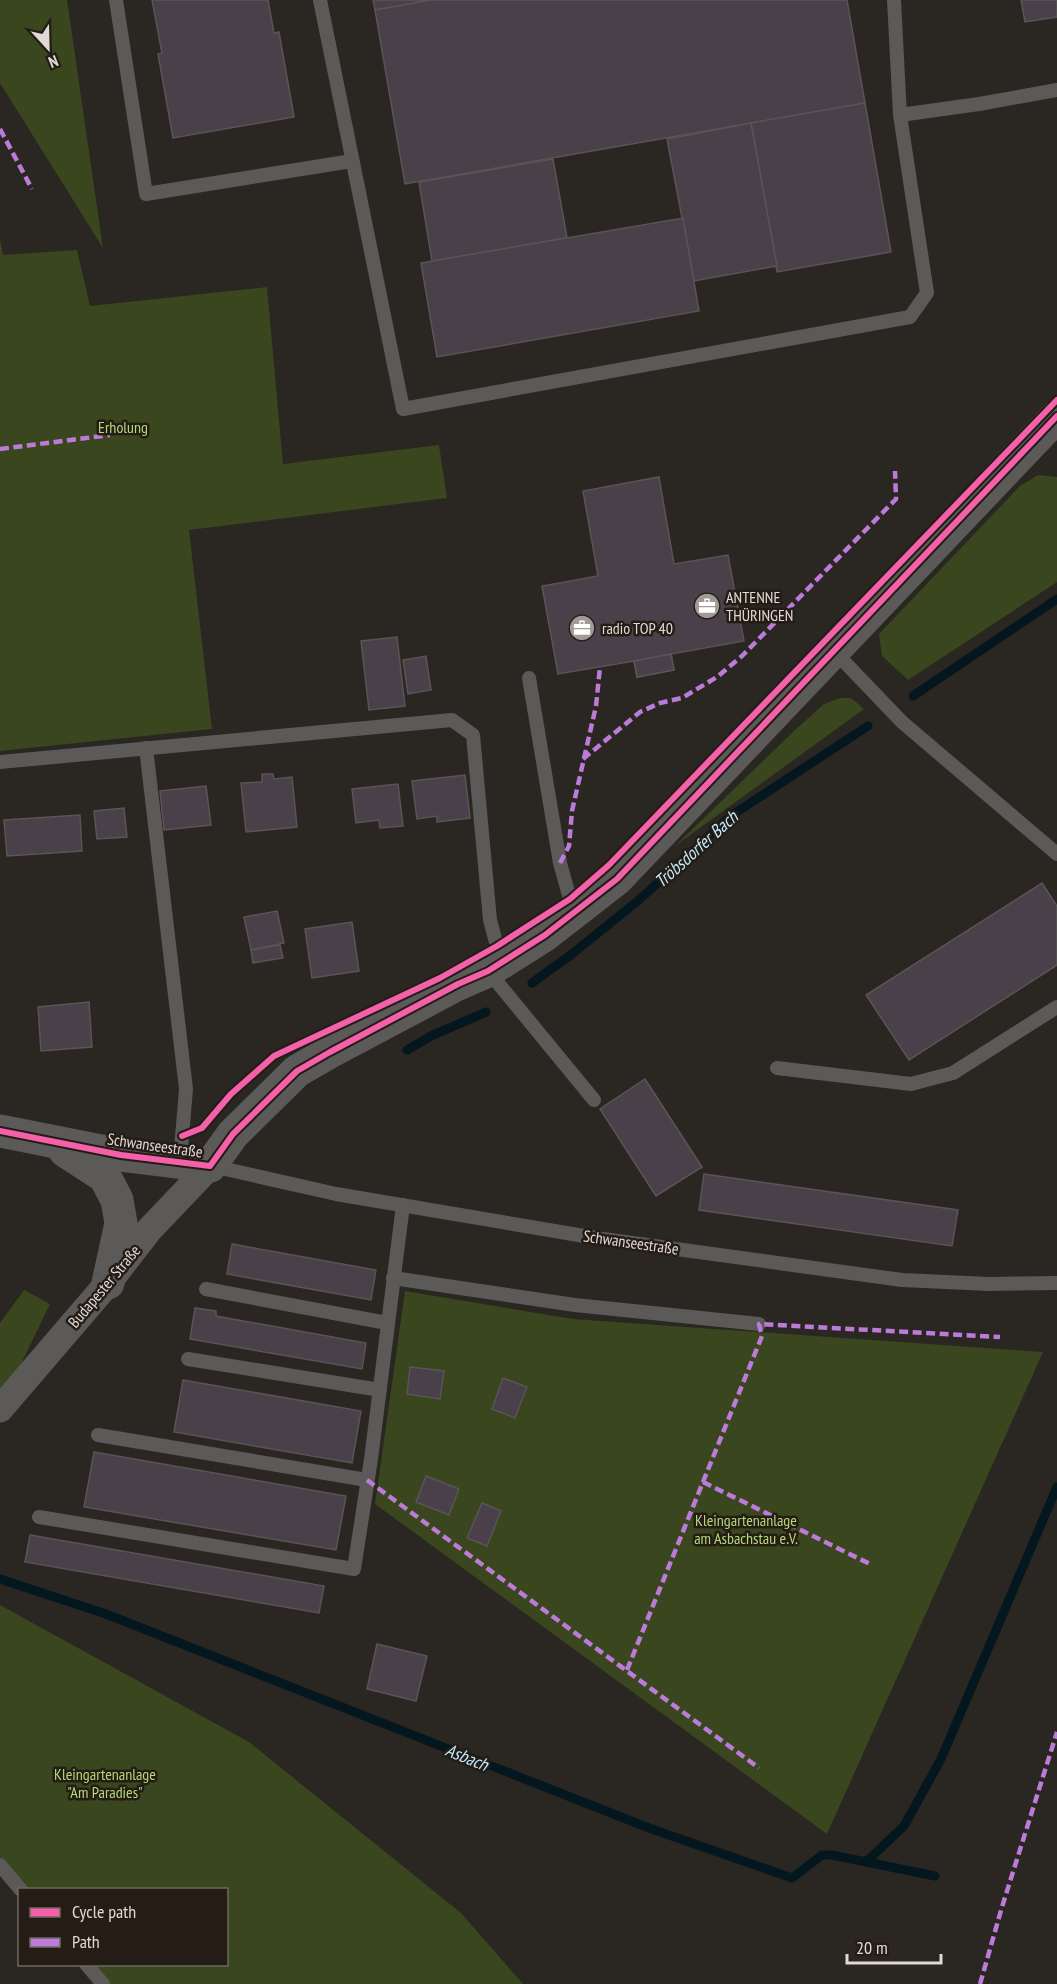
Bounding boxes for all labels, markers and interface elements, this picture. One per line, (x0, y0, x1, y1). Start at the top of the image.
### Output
north arrow (18, 18, 78, 78)
text: N (46, 51, 61, 73)
park label: Erholung (98, 417, 148, 437)
place label: ANTENNE THÜRINGEN (726, 587, 793, 625)
office icon: ANTENNE THÜRINGEN (692, 591, 722, 621)
office icon: radio TOP 40 (567, 613, 597, 643)
place label: radio TOP 40 (602, 618, 673, 638)
water label: Tröbsdorfer Bach (650, 805, 743, 892)
street label: Schwanseestraße (106, 1128, 204, 1162)
street label: Schwanseestraße (582, 1225, 680, 1259)
street label: Budapester Straße (64, 1241, 144, 1331)
park label: Kleingartenanlage am Asbachstau e.V. (694, 1510, 798, 1548)
water label: Asbach (442, 1738, 493, 1776)
park label: Kleingartenanlage "Am Paradies" (54, 1764, 156, 1802)
legend (18, 1888, 228, 1966)
text: Cycle path (72, 1900, 136, 1923)
scale bar (847, 1927, 942, 1965)
text: Path (72, 1930, 100, 1953)
text: 20 m (856, 1936, 888, 1959)

